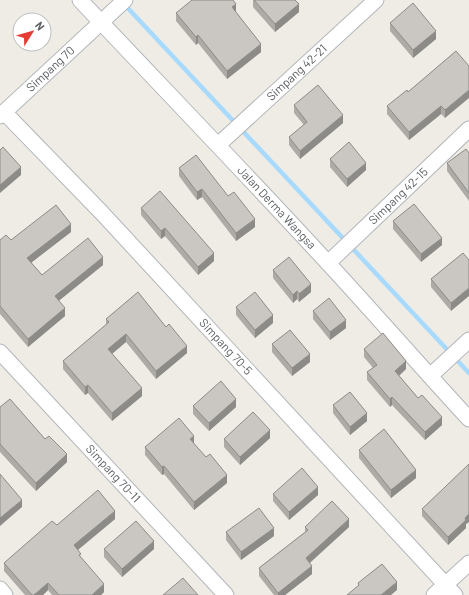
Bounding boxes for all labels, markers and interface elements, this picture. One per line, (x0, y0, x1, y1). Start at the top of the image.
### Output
north arrow (12, 12, 52, 52)
text: N (33, 19, 48, 33)
street label: Simpang 42-21 (263, 41, 329, 103)
street label: Simpang 70 (23, 43, 77, 94)
street label: Jalan Derma Wangsa (235, 163, 319, 251)
street label: Simpang 42-15 (365, 164, 430, 227)
street label: Simpang 70-5 (197, 315, 256, 377)
street label: Simpang 70-11 (84, 441, 144, 505)

